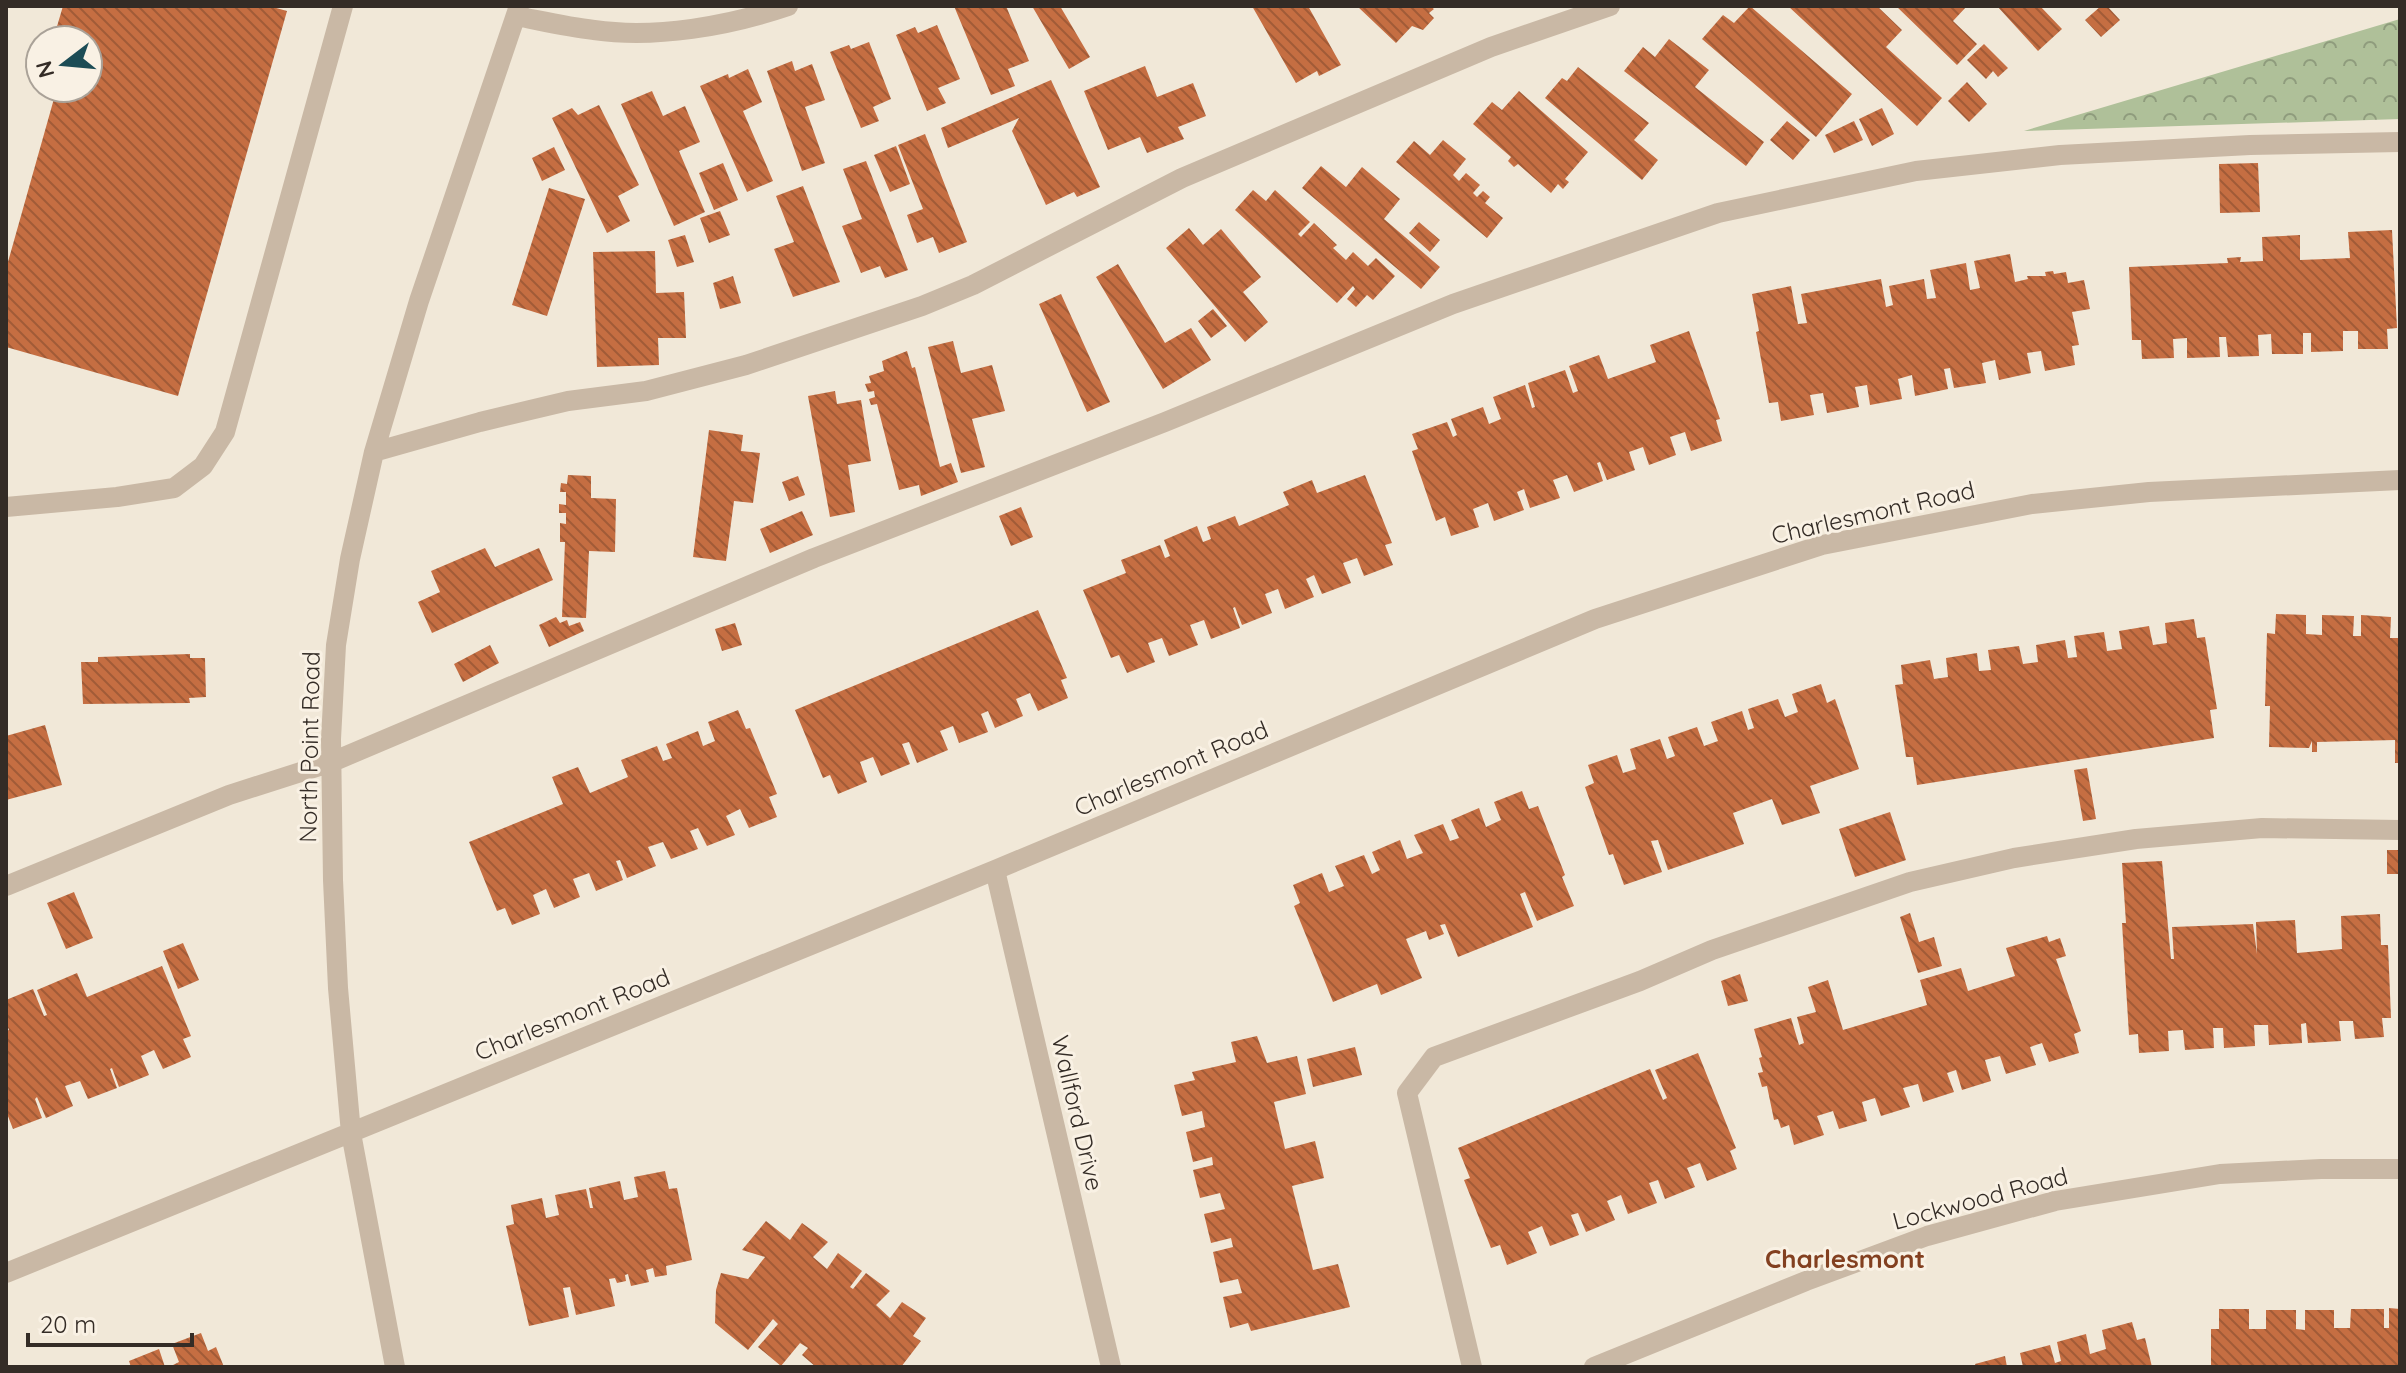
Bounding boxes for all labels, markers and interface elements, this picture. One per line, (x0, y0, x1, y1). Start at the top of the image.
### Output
north arrow (24, 24, 104, 104)
text: N (29, 58, 60, 81)
street label: Charlesmont Road (1768, 474, 1978, 550)
street label: North Point Road (292, 651, 326, 843)
street label: Charlesmont Road (1070, 714, 1272, 822)
street label: Charlesmont Road (470, 961, 674, 1067)
street label: Wallford Drive (1046, 1032, 1110, 1194)
street label: Lockwood Road (1889, 1160, 2071, 1236)
district label: Charlesmont (1765, 1242, 1925, 1275)
scale bar (28, 1297, 192, 1347)
text: 20 m (40, 1309, 96, 1339)

